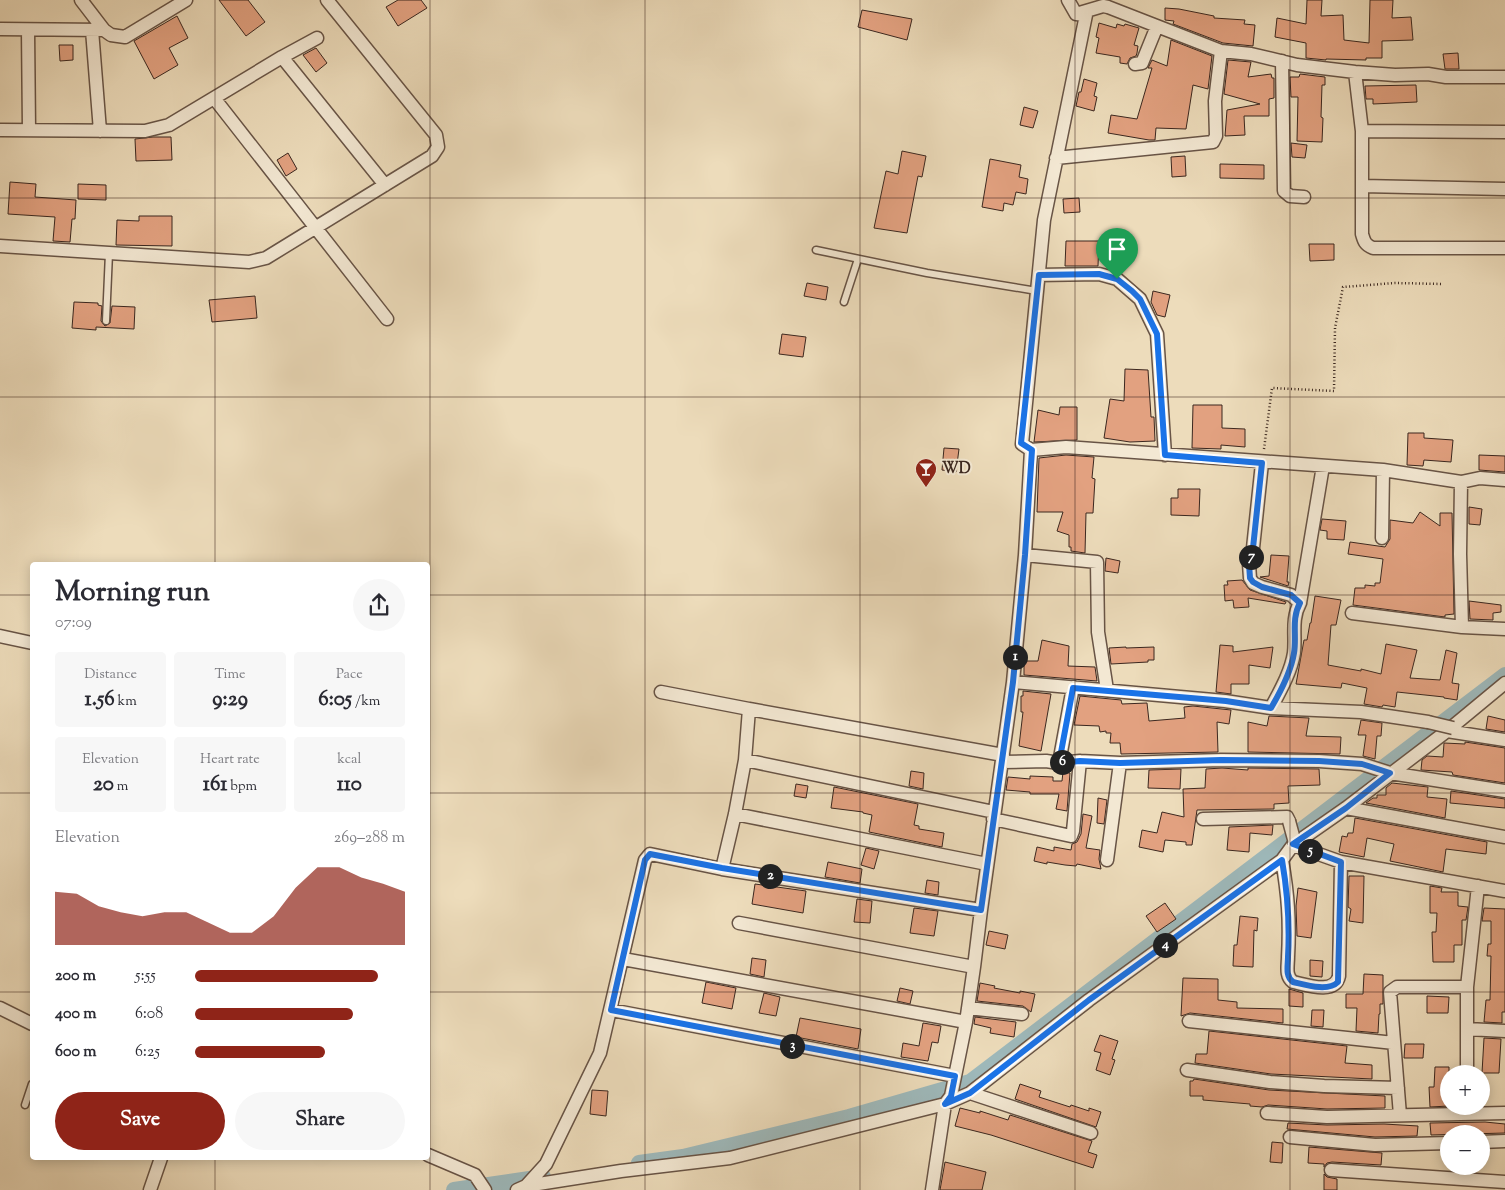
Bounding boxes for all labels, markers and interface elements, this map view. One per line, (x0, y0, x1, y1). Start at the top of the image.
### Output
pin (1096, 228, 1138, 279)
icon: arrive (1103, 235, 1131, 263)
bar icon: WD (914, 457, 938, 488)
place label: WD (942, 459, 971, 480)
pin: 7 (1238, 544, 1264, 570)
text: 7 (1248, 547, 1255, 567)
text: Morning run (55, 573, 210, 613)
button: share (353, 579, 405, 631)
text: 07:09 (55, 612, 92, 635)
pin: 1 (1002, 644, 1028, 670)
text: 1 (1013, 647, 1018, 667)
text: Distance (84, 665, 137, 685)
text: Time (214, 665, 246, 685)
text: Pace (336, 665, 363, 685)
text: 1.56 (85, 685, 115, 715)
text: 9:29 (212, 685, 248, 715)
text: 6:05 (318, 685, 352, 715)
text: km (115, 692, 137, 712)
text: /km (352, 692, 380, 712)
text: Elevation (82, 750, 139, 770)
text: Heart rate (200, 750, 260, 770)
text: kcal (337, 750, 361, 770)
pin: 6 (1050, 750, 1074, 774)
text: 6 (1059, 752, 1066, 772)
text: 20 (93, 770, 114, 800)
text: 161 (203, 770, 227, 800)
text: 110 (337, 770, 362, 800)
text: m (114, 777, 128, 797)
text: bpm (227, 777, 257, 797)
text: Elevation (55, 827, 120, 850)
text: 269–288 m (334, 827, 405, 850)
pin: 5 (1298, 838, 1322, 864)
text: 5 (1308, 841, 1313, 861)
pin: 2 (758, 864, 782, 888)
text: 2 (767, 866, 774, 886)
pin: 4 (1152, 932, 1178, 958)
text: 4 (1162, 935, 1169, 955)
text: 200 m (55, 965, 96, 988)
text: 5:55 (135, 965, 156, 988)
text: 400 m (55, 1003, 97, 1026)
text: 6:08 (135, 1003, 163, 1026)
pin: 3 (780, 1034, 804, 1058)
text: 3 (790, 1036, 795, 1056)
text: 600 m (55, 1041, 97, 1064)
text: 6:25 (135, 1041, 160, 1064)
map controls (1440, 1065, 1490, 1175)
button: + (1440, 1065, 1490, 1115)
button: Save (55, 1092, 225, 1150)
button: Share (235, 1092, 405, 1150)
button: − (1440, 1125, 1490, 1175)

